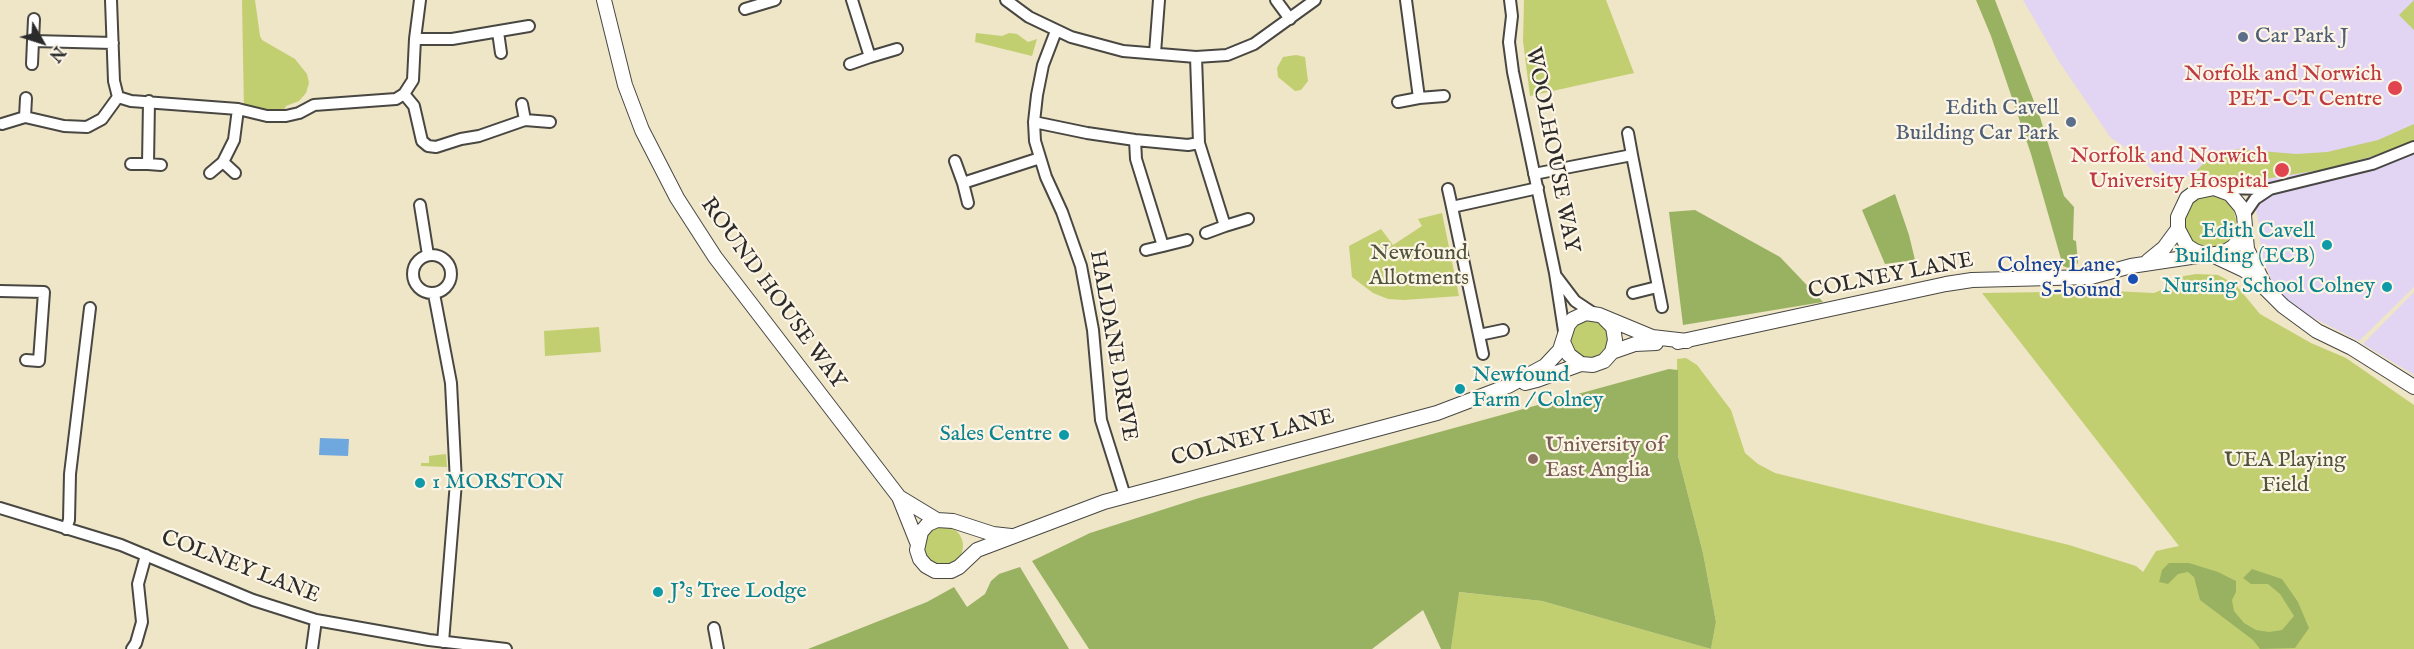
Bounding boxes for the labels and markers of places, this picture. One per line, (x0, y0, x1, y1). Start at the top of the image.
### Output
place label: Car Park J (2255, 24, 2349, 50)
marker: Car Park J (2236, 30, 2250, 44)
place label: Norfolk and Norwich PET-CT Centre (2184, 62, 2382, 113)
marker: Norfolk and Norwich PET-CT Centre (2386, 79, 2404, 97)
place label: Edith Cavell Building Car Park (1895, 96, 2059, 148)
marker: Edith Cavell Building Car Park (2064, 115, 2078, 129)
place label: Norfolk and Norwich University Hospital (2070, 144, 2268, 196)
marker: Norfolk and Norwich University Hospital (2273, 161, 2291, 179)
place label: Edith Cavell Building (ECB) (2174, 219, 2315, 270)
marker: Edith Cavell Building (ECB) (2320, 238, 2334, 252)
place label: Colney Lane, S-bound (1997, 253, 2121, 304)
marker: Colney Lane, S-bound (2126, 272, 2140, 286)
place label: Nursing School Colney (2162, 274, 2375, 300)
marker: Nursing School Colney (2380, 280, 2394, 294)
place label: Newfound Farm / Colney (1472, 363, 1603, 414)
marker: Newfound Farm / Colney (1453, 382, 1467, 396)
place label: Sales Centre (939, 422, 1052, 448)
marker: Sales Centre (1057, 428, 1071, 442)
place label: University of East Anglia (1545, 433, 1665, 484)
marker: University of East Anglia (1526, 452, 1540, 466)
place label: 1 MORSTON (432, 470, 564, 496)
marker: 1 MORSTON (413, 476, 427, 490)
place label: J’s Tree Lodge (670, 579, 807, 605)
marker: J’s Tree Lodge (651, 585, 665, 599)

